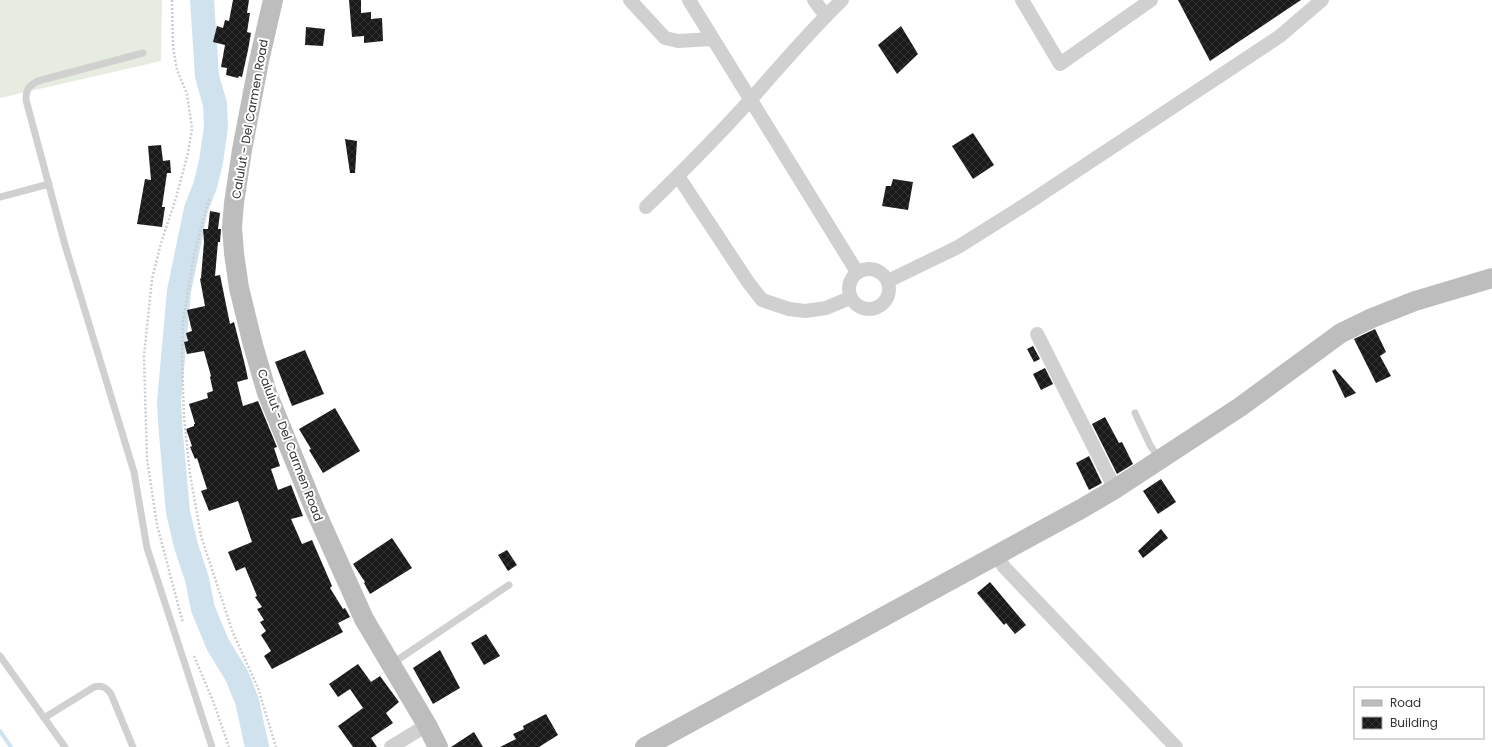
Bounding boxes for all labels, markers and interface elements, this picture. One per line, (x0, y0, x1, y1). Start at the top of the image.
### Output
street label: Calulut - Del Carmen Road (227, 38, 272, 200)
street label: Calulut - Del Carmen Road (254, 366, 327, 523)
legend (1354, 687, 1484, 739)
text: Road (1390, 694, 1421, 711)
text: Building (1390, 714, 1438, 731)

